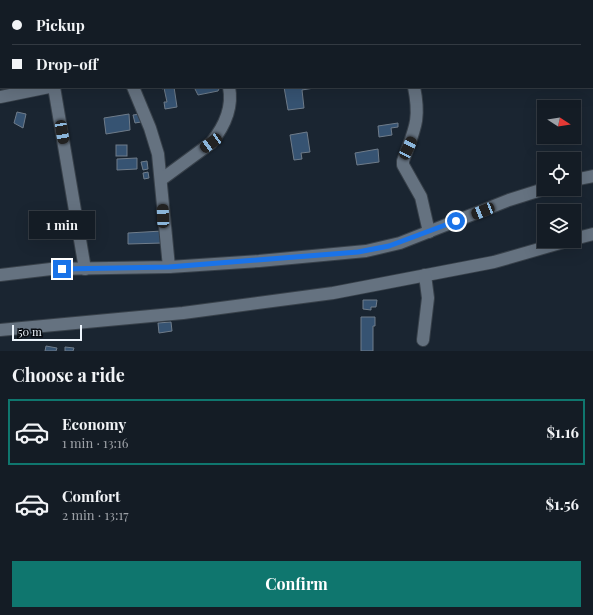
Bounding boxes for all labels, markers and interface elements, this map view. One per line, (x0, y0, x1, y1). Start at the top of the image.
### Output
text: Pickup (36, 15, 85, 35)
text: Drop-off (36, 54, 98, 74)
north arrow (537, 100, 581, 144)
map controls (537, 100, 581, 248)
car (54, 119, 70, 145)
car (198, 131, 224, 155)
car (397, 135, 419, 161)
button: locate (537, 152, 581, 196)
car (470, 201, 496, 221)
car (157, 204, 169, 228)
button: layers (537, 204, 581, 248)
callout: 1 min (29, 211, 95, 239)
route start (447, 212, 465, 230)
text: 1 min (46, 216, 78, 233)
route end (53, 260, 71, 278)
scale bar (12, 323, 82, 342)
text: 50 m (18, 324, 42, 339)
text: Choose a ride (12, 363, 125, 387)
icon: car (14, 414, 50, 450)
text: Economy (62, 414, 126, 434)
text: $1.16 (546, 422, 579, 442)
text: 1 min · 13:16 (62, 434, 129, 451)
icon: car (14, 486, 50, 522)
text: Comfort (62, 486, 120, 506)
text: $1.56 (546, 494, 579, 514)
text: 2 min · 13:17 (62, 506, 128, 523)
button: Confirm (12, 561, 581, 607)

